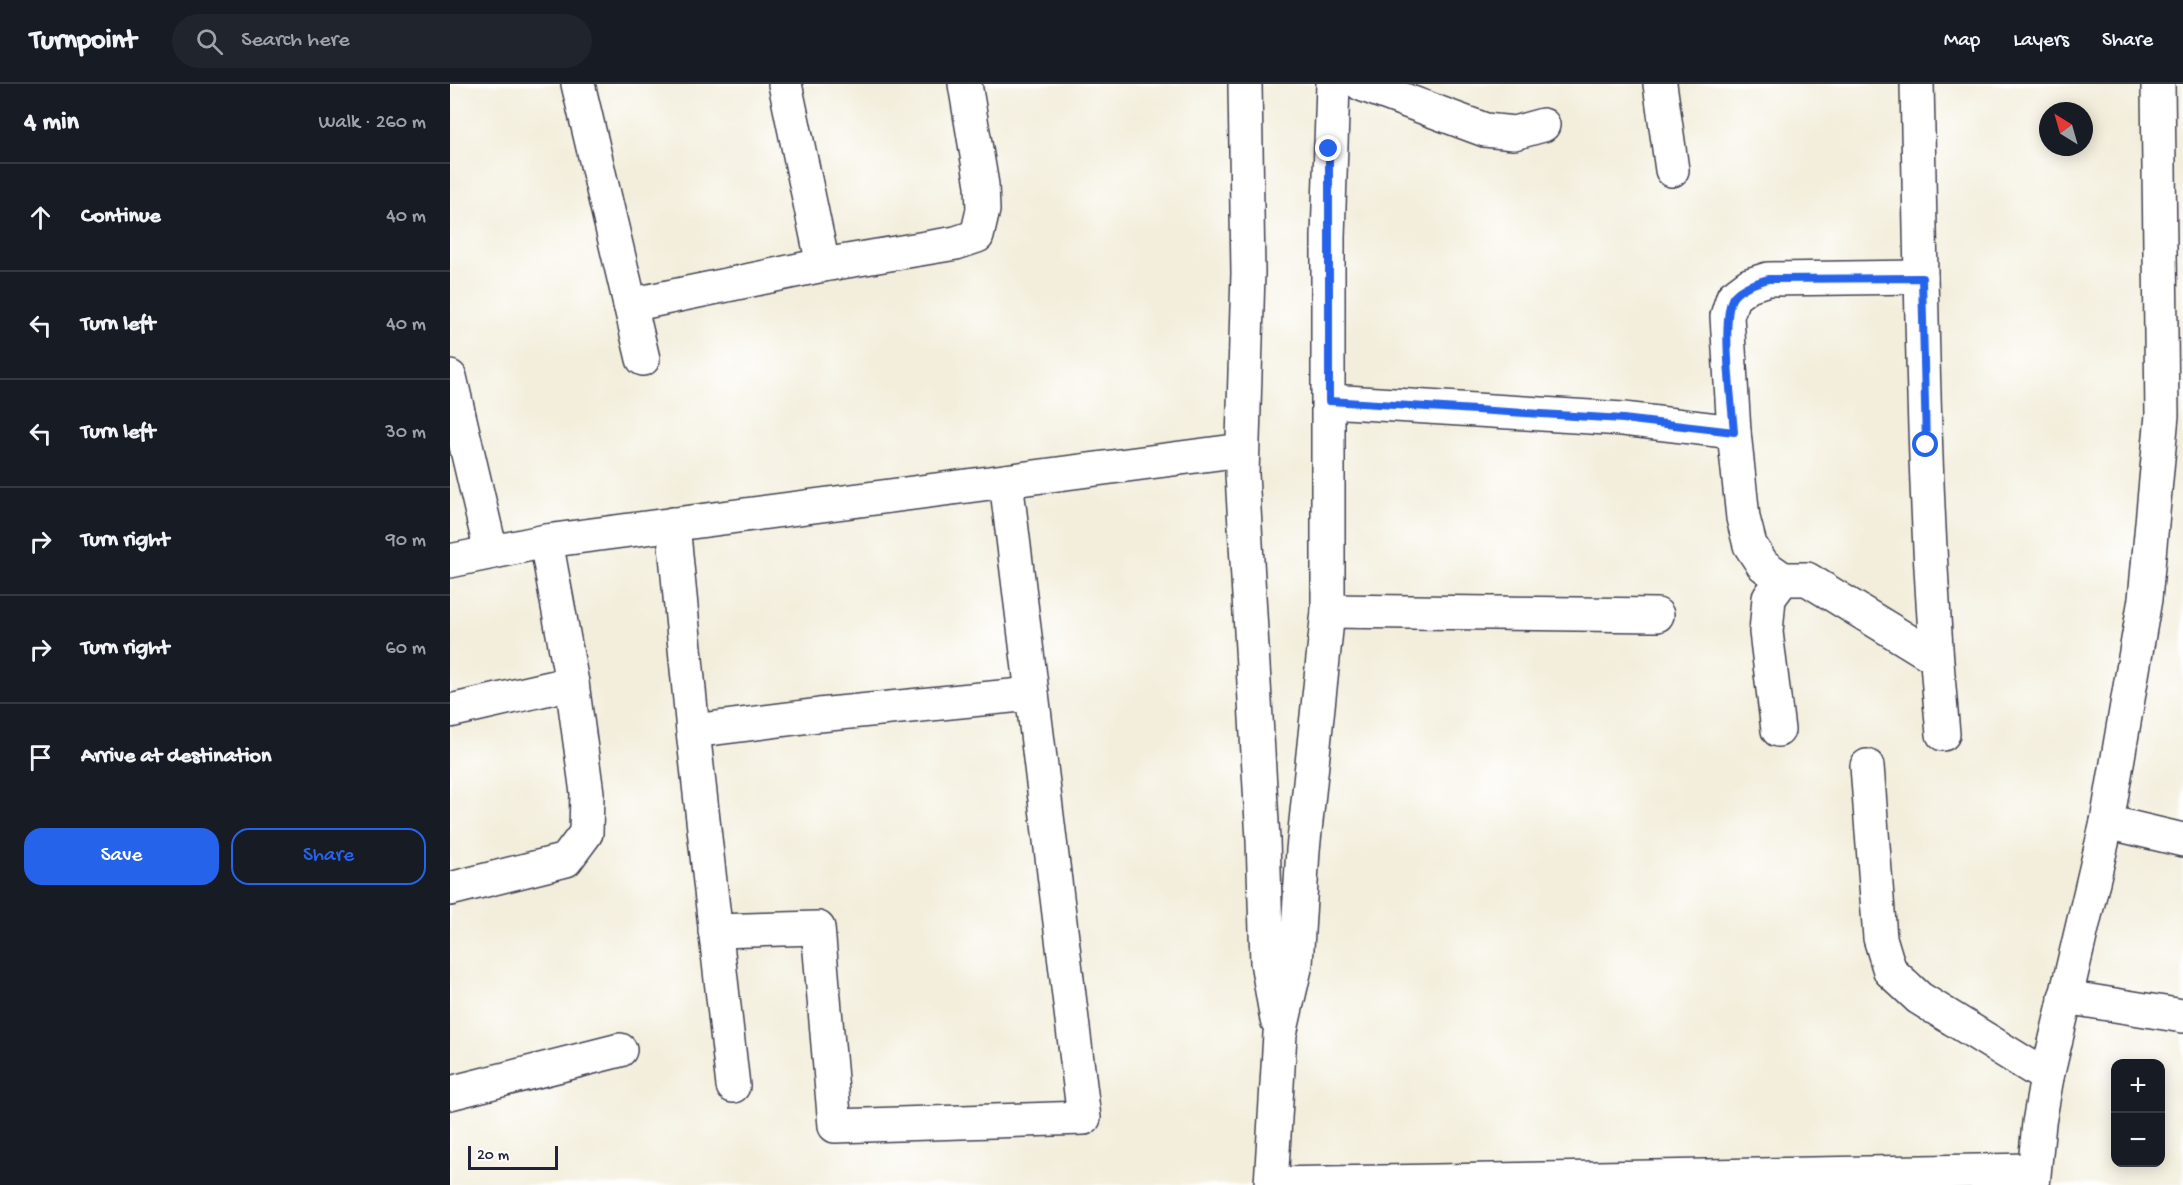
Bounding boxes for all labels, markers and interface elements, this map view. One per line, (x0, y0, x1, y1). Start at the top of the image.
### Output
search box (172, 14, 592, 68)
text: Turnpoint (30, 25, 136, 58)
icon: search (193, 25, 226, 58)
text: Search here (241, 28, 350, 54)
text: Map (1944, 29, 1980, 54)
text: Layers (2013, 29, 2069, 54)
text: Share (2102, 29, 2153, 54)
north arrow (2039, 102, 2093, 156)
text: 4 min (24, 108, 79, 139)
text: Walk · 260 m (319, 112, 426, 135)
route end (1315, 135, 1341, 161)
icon: ahead (24, 201, 57, 234)
text: Continue (81, 204, 161, 230)
text: 40 m (386, 206, 426, 229)
icon: left (24, 309, 57, 342)
text: Turn left (81, 312, 155, 338)
text: 40 m (386, 314, 426, 337)
icon: left (24, 417, 57, 450)
text: Turn left (81, 420, 155, 446)
text: 30 m (385, 422, 426, 445)
route start (1912, 431, 1938, 457)
icon: right (24, 525, 57, 558)
text: Turn right (81, 528, 169, 554)
text: 90 m (386, 530, 426, 553)
icon: right (24, 633, 57, 666)
text: Turn right (81, 636, 169, 662)
text: 60 m (386, 638, 426, 661)
icon: arrive (24, 741, 57, 774)
text: Arrive at destination (81, 744, 271, 770)
button: Save (24, 828, 219, 885)
button: Share (231, 828, 426, 885)
map controls (2111, 1059, 2165, 1167)
button: + (2111, 1059, 2165, 1113)
button: − (2111, 1113, 2165, 1167)
scale bar (468, 1143, 558, 1170)
text: 20 m (477, 1147, 509, 1166)

